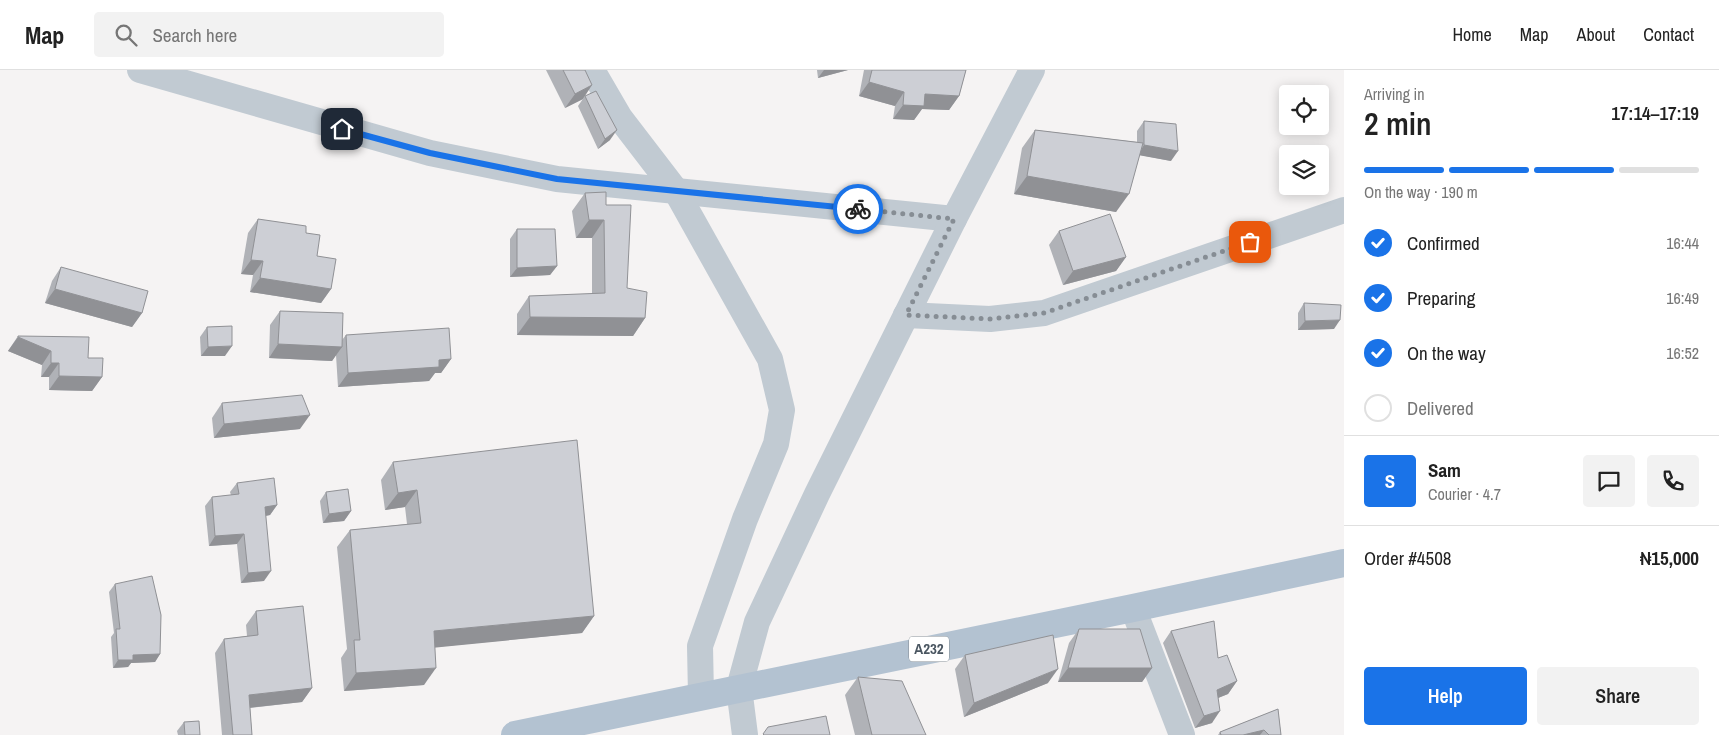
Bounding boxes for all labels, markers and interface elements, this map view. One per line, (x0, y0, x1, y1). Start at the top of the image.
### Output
search box (94, 12, 444, 57)
text: Map (25, 19, 64, 51)
icon: search (112, 21, 140, 49)
text: Search here (152, 22, 237, 48)
text: Home (1452, 22, 1492, 47)
text: Map (1520, 22, 1549, 47)
text: About (1577, 22, 1615, 47)
text: Contact (1643, 22, 1694, 47)
text: Arriving in (1364, 83, 1425, 105)
map controls (1279, 85, 1329, 195)
button: locate (1279, 85, 1329, 135)
text: 17:14–17:19 (1611, 100, 1699, 126)
text: 2 min (1364, 102, 1432, 145)
pin (321, 108, 363, 150)
icon: home (328, 115, 356, 143)
button: layers (1279, 145, 1329, 195)
text: On the way · 190 m (1364, 181, 1478, 203)
courier (833, 184, 883, 234)
icon: bike (844, 195, 872, 223)
pin (1229, 221, 1271, 263)
icon: bag (1236, 228, 1264, 256)
icon: check (1364, 229, 1392, 257)
text: Confirmed (1407, 230, 1480, 256)
text: 16:44 (1666, 232, 1699, 254)
icon: check (1364, 284, 1392, 312)
text: Preparing (1407, 285, 1475, 311)
text: 16:49 (1666, 287, 1699, 309)
icon: check (1364, 339, 1392, 367)
text: On the way (1407, 340, 1486, 366)
text: 16:52 (1666, 342, 1699, 364)
text: Delivered (1407, 395, 1474, 421)
button: chat (1583, 455, 1635, 507)
button: phone (1647, 455, 1699, 507)
text: Sam (1428, 457, 1461, 483)
text: S (1385, 468, 1395, 494)
text: Courier · 4.7 (1428, 483, 1501, 505)
text: Order #4508 (1364, 545, 1451, 571)
text: ₦15,000 (1640, 545, 1699, 571)
road number: A232 (909, 636, 949, 662)
button: Help (1364, 667, 1527, 725)
button: Share (1537, 667, 1699, 725)

